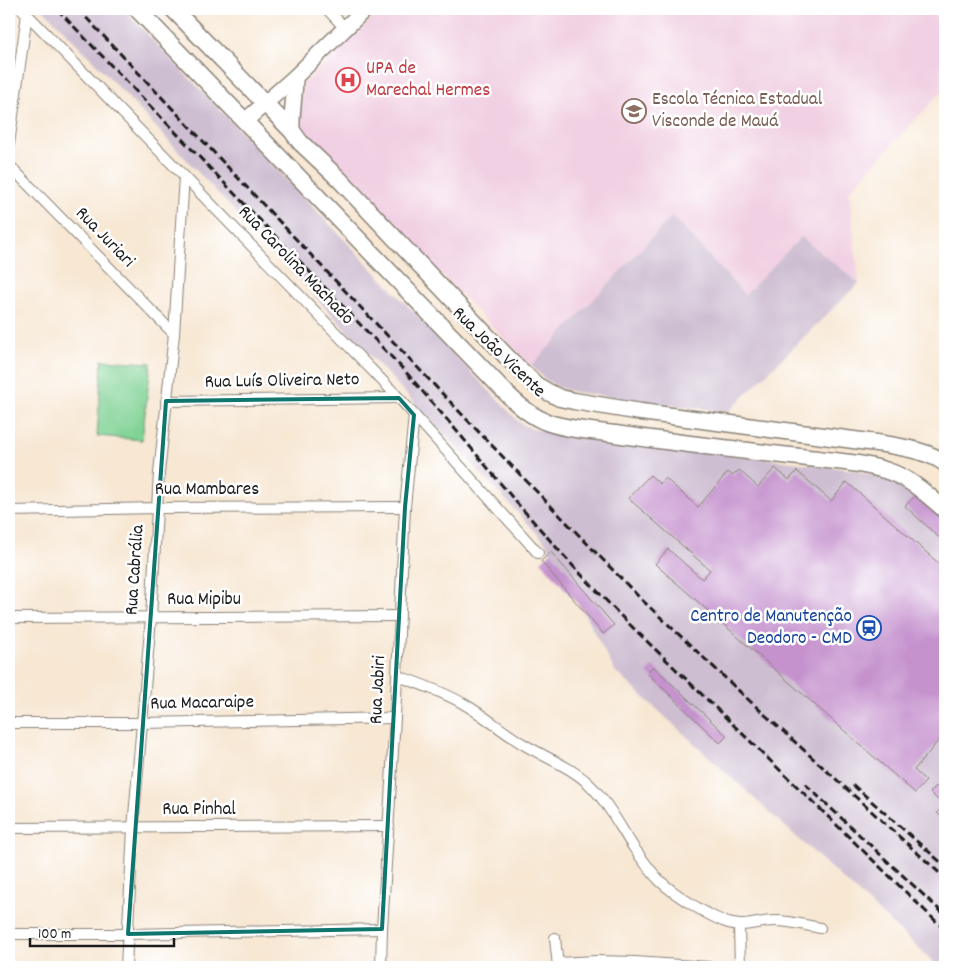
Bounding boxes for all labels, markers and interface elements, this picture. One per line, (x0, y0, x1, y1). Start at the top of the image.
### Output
place label: UPA de Marechal Hermes (366, 56, 490, 105)
hospital icon: UPA de Marechal Hermes (335, 67, 361, 93)
place label: Escola Técnica Estadual Visconde de Mauá (652, 87, 823, 136)
school or university icon: Escola Técnica Estadual Visconde de Mauá (621, 98, 647, 124)
street label: Rua Carolina Machado (231, 200, 359, 332)
street label: Rua Juriari (68, 201, 140, 275)
street label: Rua João Vicente (445, 301, 551, 405)
street label: Rua Luís Oliveira Neto (204, 367, 360, 397)
street label: Rua Mambares (155, 477, 259, 504)
street label: Rua Cabrália (119, 523, 153, 616)
street label: Rua Mipibu (167, 587, 241, 614)
place label: Centro de Manutenção Deodoro - CMD (690, 604, 852, 653)
station icon: Centro de Manutenção Deodoro - CMD (856, 615, 882, 641)
street label: Rua Jabiri (364, 654, 394, 725)
street label: Rua Macaraipe (150, 690, 254, 718)
street label: Rua Pinhal (162, 797, 236, 824)
scale bar (30, 916, 174, 948)
text: 100 m (38, 924, 71, 946)

